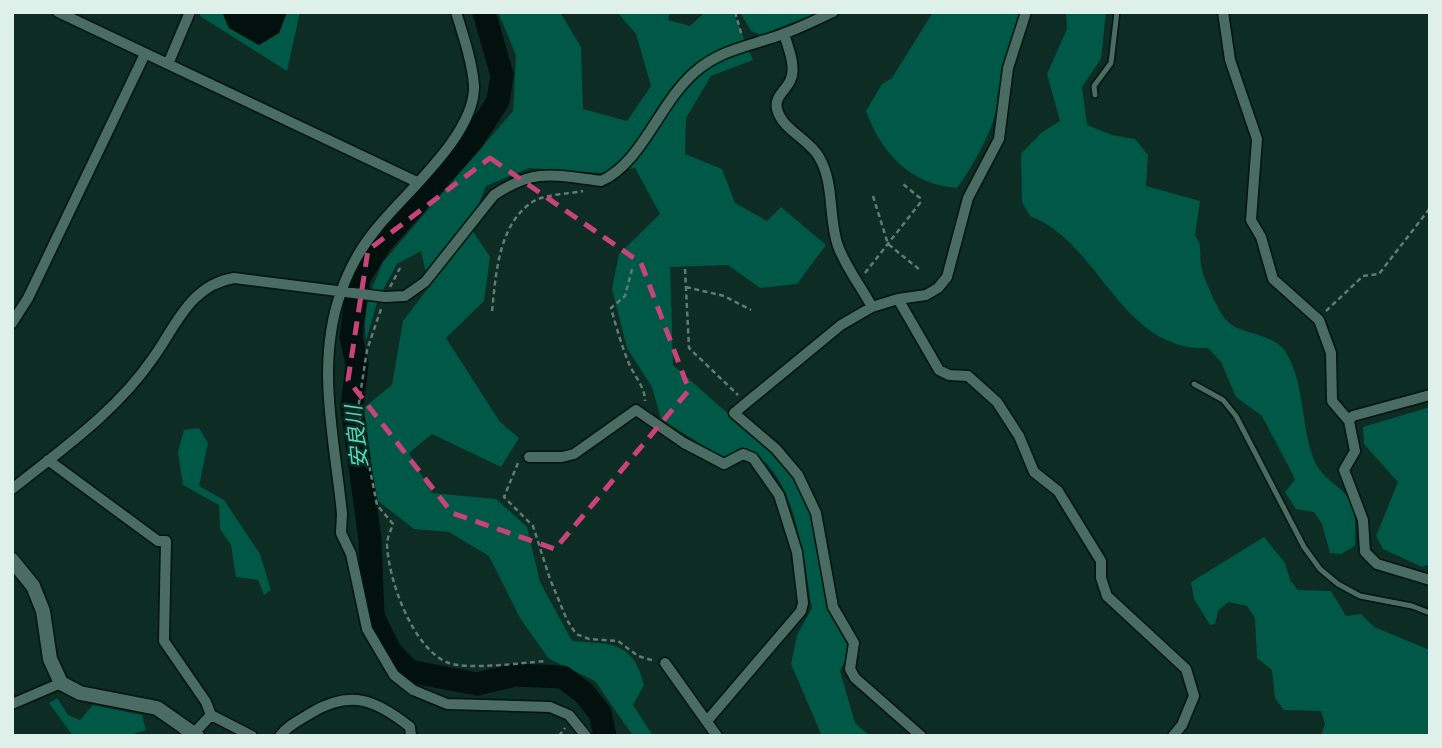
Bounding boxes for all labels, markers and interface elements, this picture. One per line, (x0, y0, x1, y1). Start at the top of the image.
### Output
water label: 安良川 (343, 403, 371, 469)

